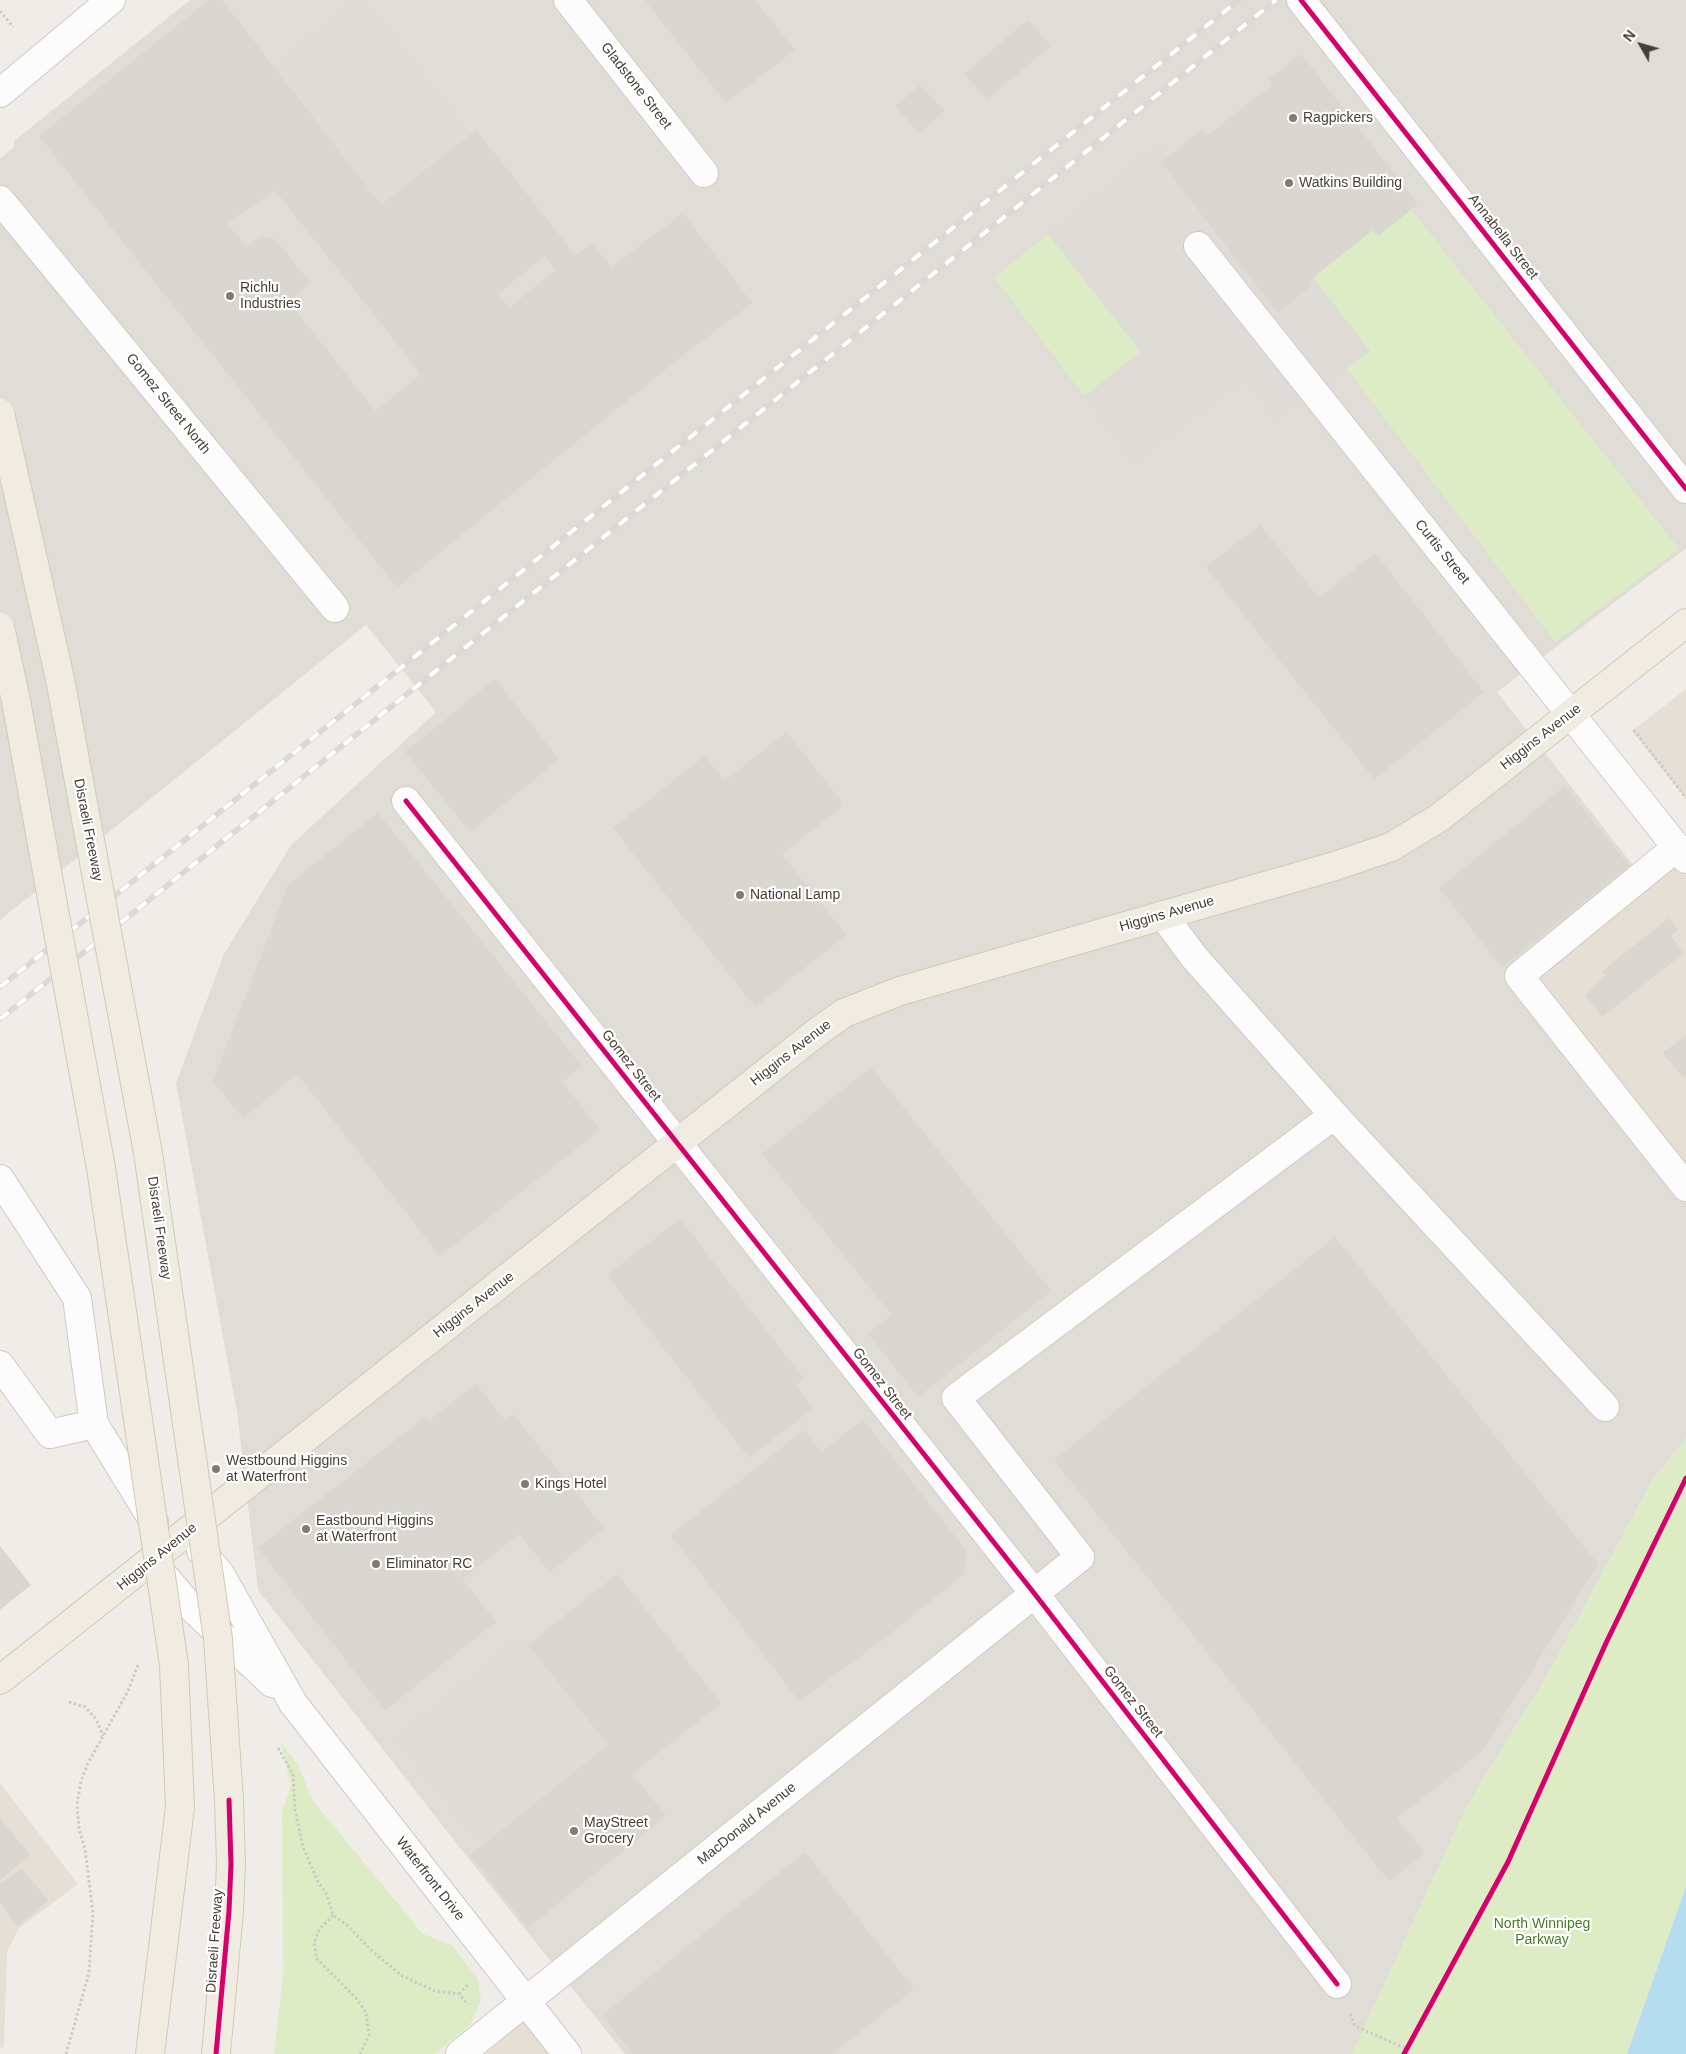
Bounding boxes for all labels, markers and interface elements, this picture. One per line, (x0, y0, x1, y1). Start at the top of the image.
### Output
north arrow (1616, 20, 1666, 70)
text: N (1620, 27, 1639, 45)
street label: Gladstone Street (597, 39, 675, 133)
place label: Ragpickers (1303, 110, 1373, 126)
marker: Ragpickers (1287, 112, 1299, 124)
place label: Watkins Building (1299, 175, 1402, 191)
marker: Watkins Building (1283, 177, 1295, 189)
street label: Annabella Street (1465, 191, 1541, 283)
place label: Richlu Industries (240, 280, 301, 312)
marker: Richlu Industries (224, 290, 236, 302)
street label: Gomez Street North (122, 350, 214, 458)
street label: Curtis Street (1411, 516, 1473, 588)
street label: Higgins Avenue (1497, 700, 1585, 774)
street label: Disraeli Freeway (70, 777, 106, 883)
place label: National Lamp (750, 887, 840, 903)
marker: National Lamp (734, 889, 746, 901)
street label: Higgins Avenue (1118, 892, 1216, 936)
street label: Higgins Avenue (747, 1016, 835, 1090)
street label: Gomez Street (598, 1027, 664, 1105)
street label: Disraeli Freeway (143, 1175, 175, 1281)
street label: Higgins Avenue (430, 1268, 518, 1342)
street label: Gomez Street (849, 1345, 915, 1423)
place label: Westbound Higgins at Waterfront (226, 1453, 347, 1485)
marker: Westbound Higgins at Waterfront (210, 1463, 222, 1475)
place label: Kings Hotel (535, 1476, 607, 1492)
marker: Kings Hotel (519, 1478, 531, 1490)
place label: Eastbound Higgins at Waterfront (316, 1513, 434, 1545)
street label: Higgins Avenue (114, 1520, 200, 1594)
marker: Eastbound Higgins at Waterfront (300, 1523, 312, 1535)
place label: Eliminator RC (386, 1556, 472, 1572)
marker: Eliminator RC (370, 1558, 382, 1570)
street label: Gomez Street (1100, 1663, 1166, 1741)
street label: MacDonald Avenue (694, 1779, 800, 1869)
place label: MayStreet Grocery (584, 1815, 648, 1848)
marker: MayStreet Grocery (568, 1825, 580, 1837)
street label: Waterfront Drive (392, 1834, 468, 1924)
street label: Disraeli Freeway (203, 1888, 227, 1994)
park label: North Winnipeg Parkway (1494, 1916, 1590, 1948)

